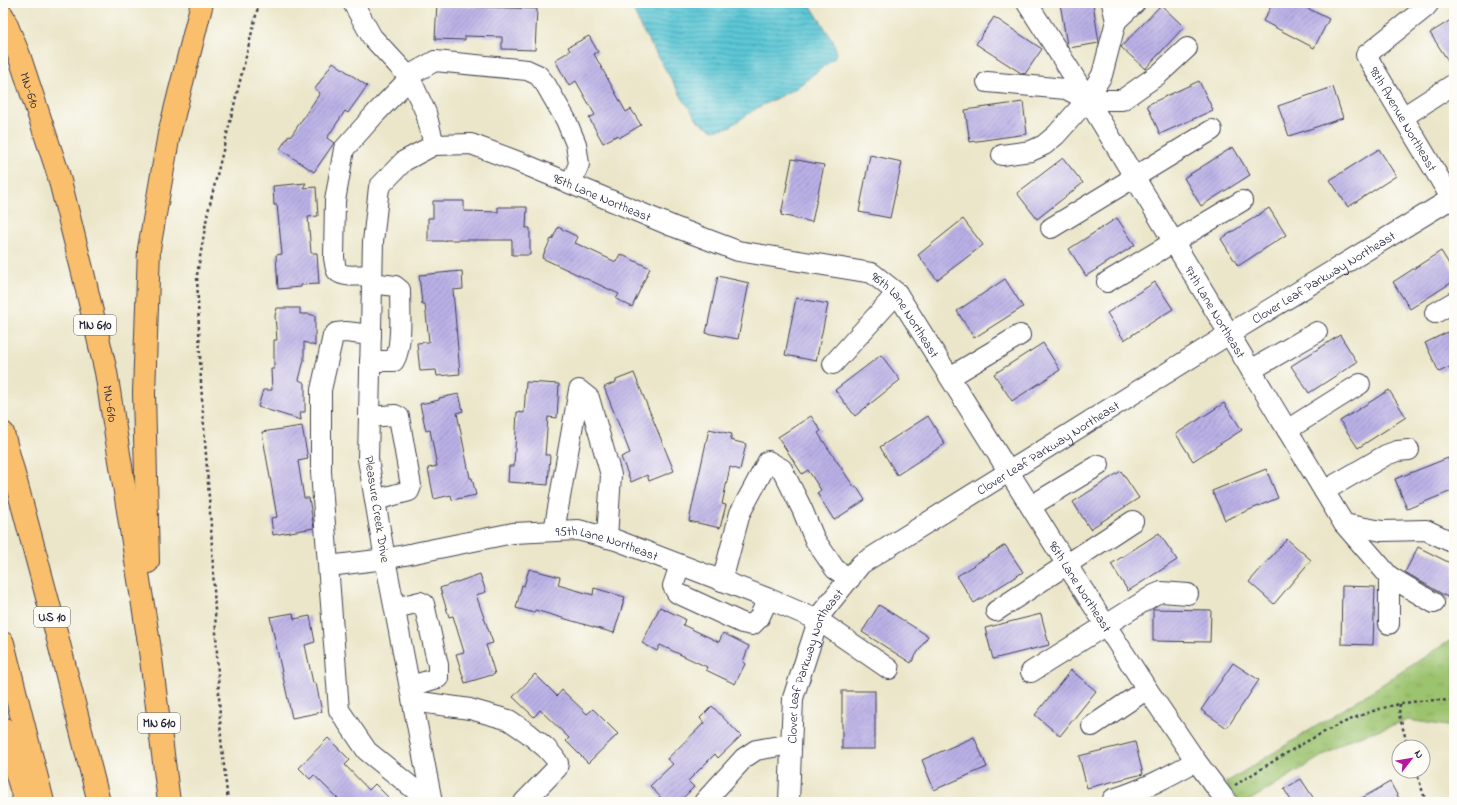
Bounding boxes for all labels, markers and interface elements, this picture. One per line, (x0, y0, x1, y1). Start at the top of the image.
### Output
street label: 98th Avenue Northeast (1364, 64, 1441, 176)
street label: MN-610 (14, 70, 44, 111)
street label: 96th Lane Northeast (550, 169, 654, 227)
street label: Clover Leaf Parkway Northeast (1248, 227, 1400, 329)
street label: 97th Lane Northeast (1179, 263, 1250, 363)
street label: 96th Lane Northeast (867, 268, 944, 363)
road number: MN 610 (74, 315, 116, 335)
street label: MN-610 (97, 384, 122, 424)
street label: Clover Leaf Parkway Northeast (973, 396, 1124, 500)
street label: Pleasure Creek Drive (359, 455, 394, 564)
street label: 95th Lane Northeast (555, 522, 661, 567)
street label: 96th Lane Northeast (1043, 538, 1116, 637)
street label: Clover Leaf Parkway Northeast (783, 584, 849, 744)
road number: US 10 (34, 607, 70, 627)
road number: MN 610 (138, 713, 180, 733)
north arrow (1391, 739, 1431, 779)
text: N (1410, 747, 1427, 762)

